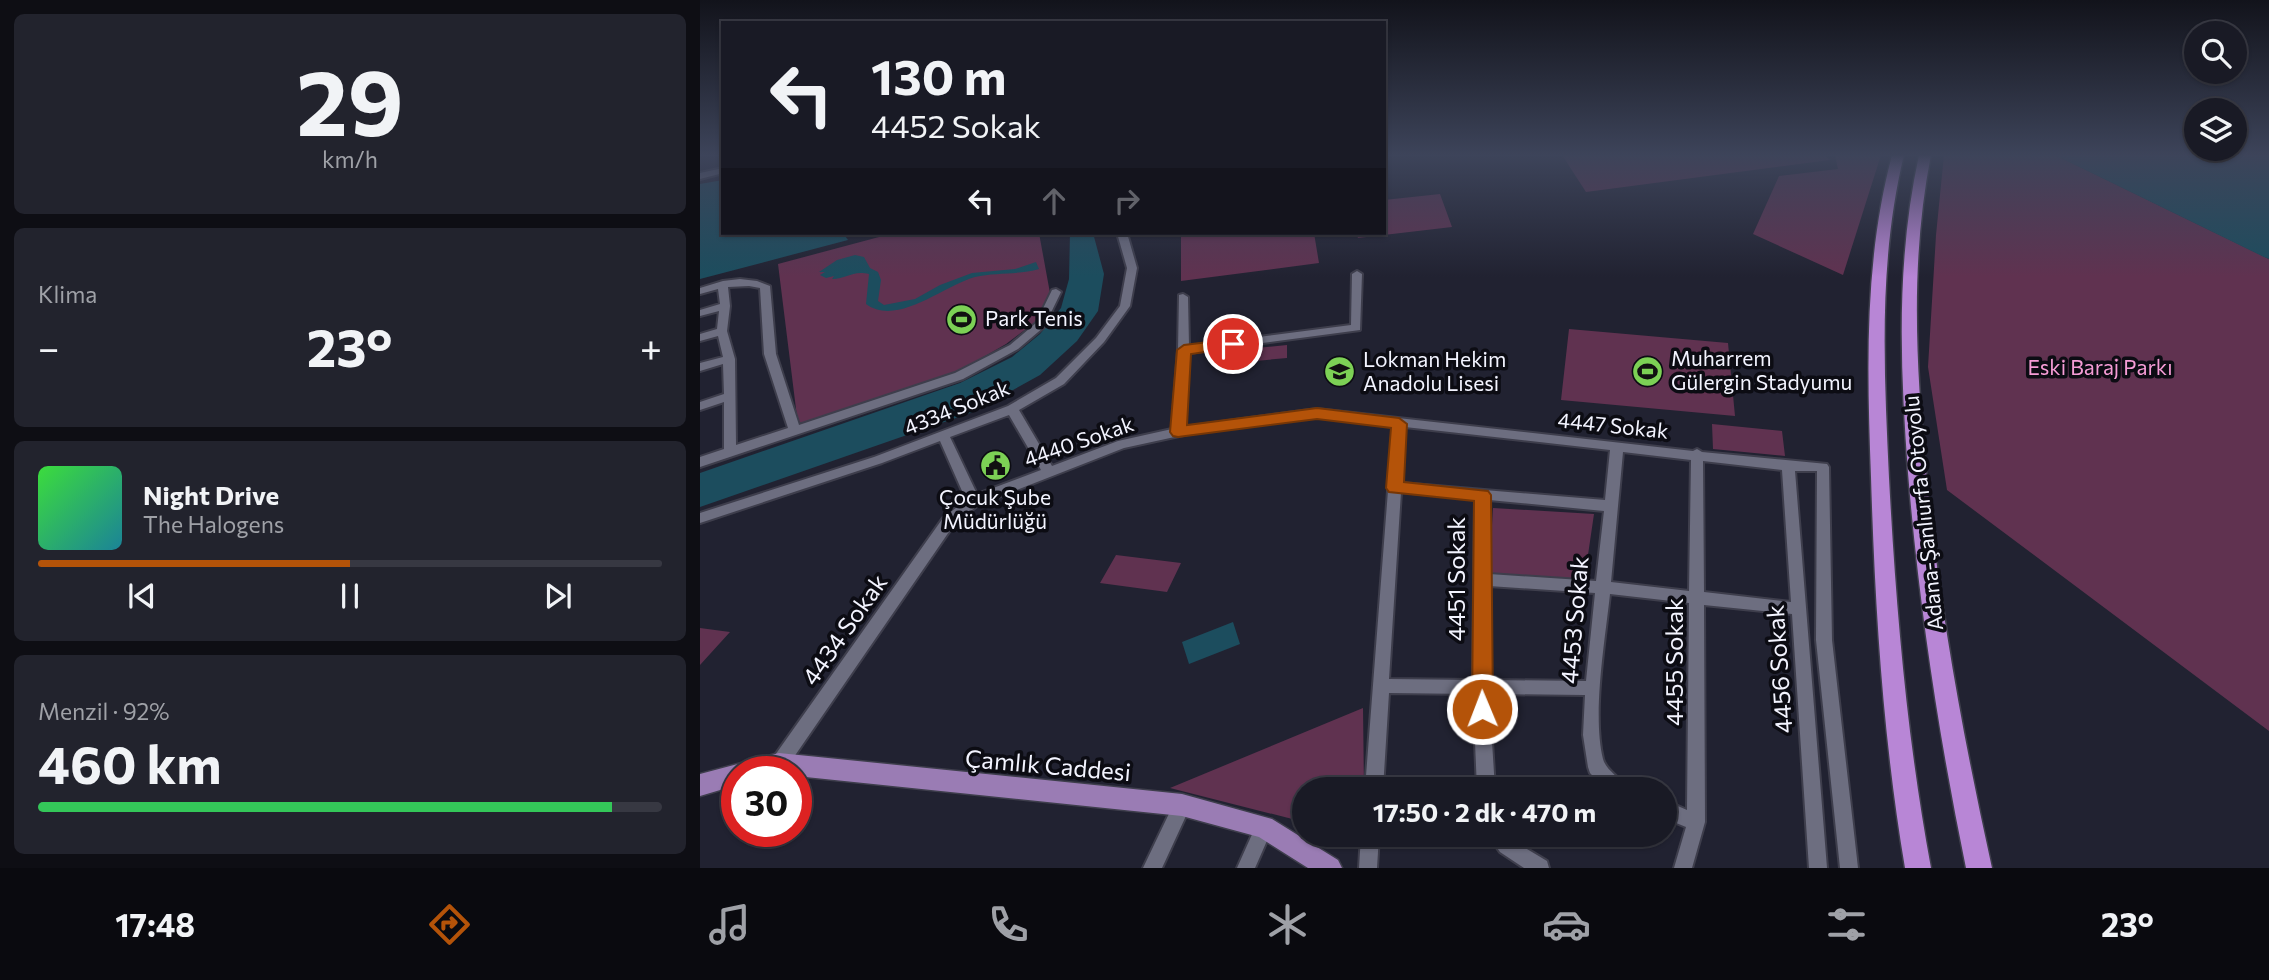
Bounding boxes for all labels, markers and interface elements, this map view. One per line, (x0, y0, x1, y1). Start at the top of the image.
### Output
map controls (2184, 21, 2247, 161)
button: search (2184, 21, 2247, 84)
text: 29 (296, 43, 404, 155)
text: 130 m (871, 45, 1006, 105)
icon: left (756, 49, 847, 140)
button: layers (2184, 98, 2247, 161)
text: 4452 Sokak (871, 105, 1041, 145)
text: km/h (322, 145, 378, 173)
icon: left (962, 182, 1000, 220)
icon: ahead (1035, 182, 1073, 220)
icon: right (1108, 182, 1146, 220)
text: Klima (38, 280, 97, 308)
sports icon: Park Tenis (945, 302, 979, 336)
place label: Park Tenis (985, 305, 1083, 330)
text: 23° (307, 314, 393, 378)
pin (1203, 314, 1263, 374)
text: − (38, 323, 60, 370)
text: + (640, 323, 662, 370)
icon: arrive (1214, 325, 1252, 363)
place label: Muharrem Gülergin Stadyumu (1671, 345, 1852, 394)
place label: Lokman Hekim Anadolu Lisesi (1363, 346, 1506, 395)
sports icon: Muharrem Gülergin Stadyumu (1631, 354, 1665, 388)
park label: Eski Baraj Parkı (2027, 354, 2173, 379)
school or university icon: Lokman Hekim Anadolu Lisesi (1323, 355, 1357, 389)
street label: 4334 Sokak (900, 374, 1013, 439)
street label: Adana-Şanlıurfa Otoyolu (1898, 394, 1947, 632)
street label: 4447 Sokak (1557, 406, 1670, 443)
street label: 4440 Sokak (1020, 410, 1137, 471)
public building icon: Çocuk Şube Müdürlüğü (978, 449, 1012, 483)
text: Night Drive (143, 479, 279, 510)
place label: Çocuk Şube Müdürlüğü (939, 484, 1051, 533)
text: The Halogens (143, 510, 284, 538)
street label: 4451 Sokak (1441, 517, 1470, 641)
street label: 4453 Sokak (1553, 555, 1594, 685)
street label: 4434 Sokak (795, 568, 892, 690)
icon: previous (123, 577, 161, 615)
icon: pause (331, 577, 369, 615)
icon: next (539, 577, 577, 615)
street label: 4455 Sokak (1659, 598, 1688, 726)
street label: 4456 Sokak (1760, 604, 1797, 734)
position arrow (1445, 672, 1519, 746)
text: Menzil · 92% (38, 697, 170, 725)
text: 460 km (38, 731, 222, 795)
street label: Çamlık Caddesi (964, 743, 1132, 786)
speed limit sign: 30 (721, 756, 812, 847)
text: 17:50 · 2 dk · 470 m (1373, 796, 1596, 827)
icon: directions (425, 900, 474, 949)
icon: music (705, 900, 754, 949)
icon: phone (984, 900, 1033, 949)
icon: climate (1263, 900, 1312, 949)
icon: car (1542, 900, 1591, 949)
icon: filters (1822, 900, 1871, 949)
text: 17:48 (115, 904, 195, 944)
text: 23° (2101, 904, 2154, 944)

